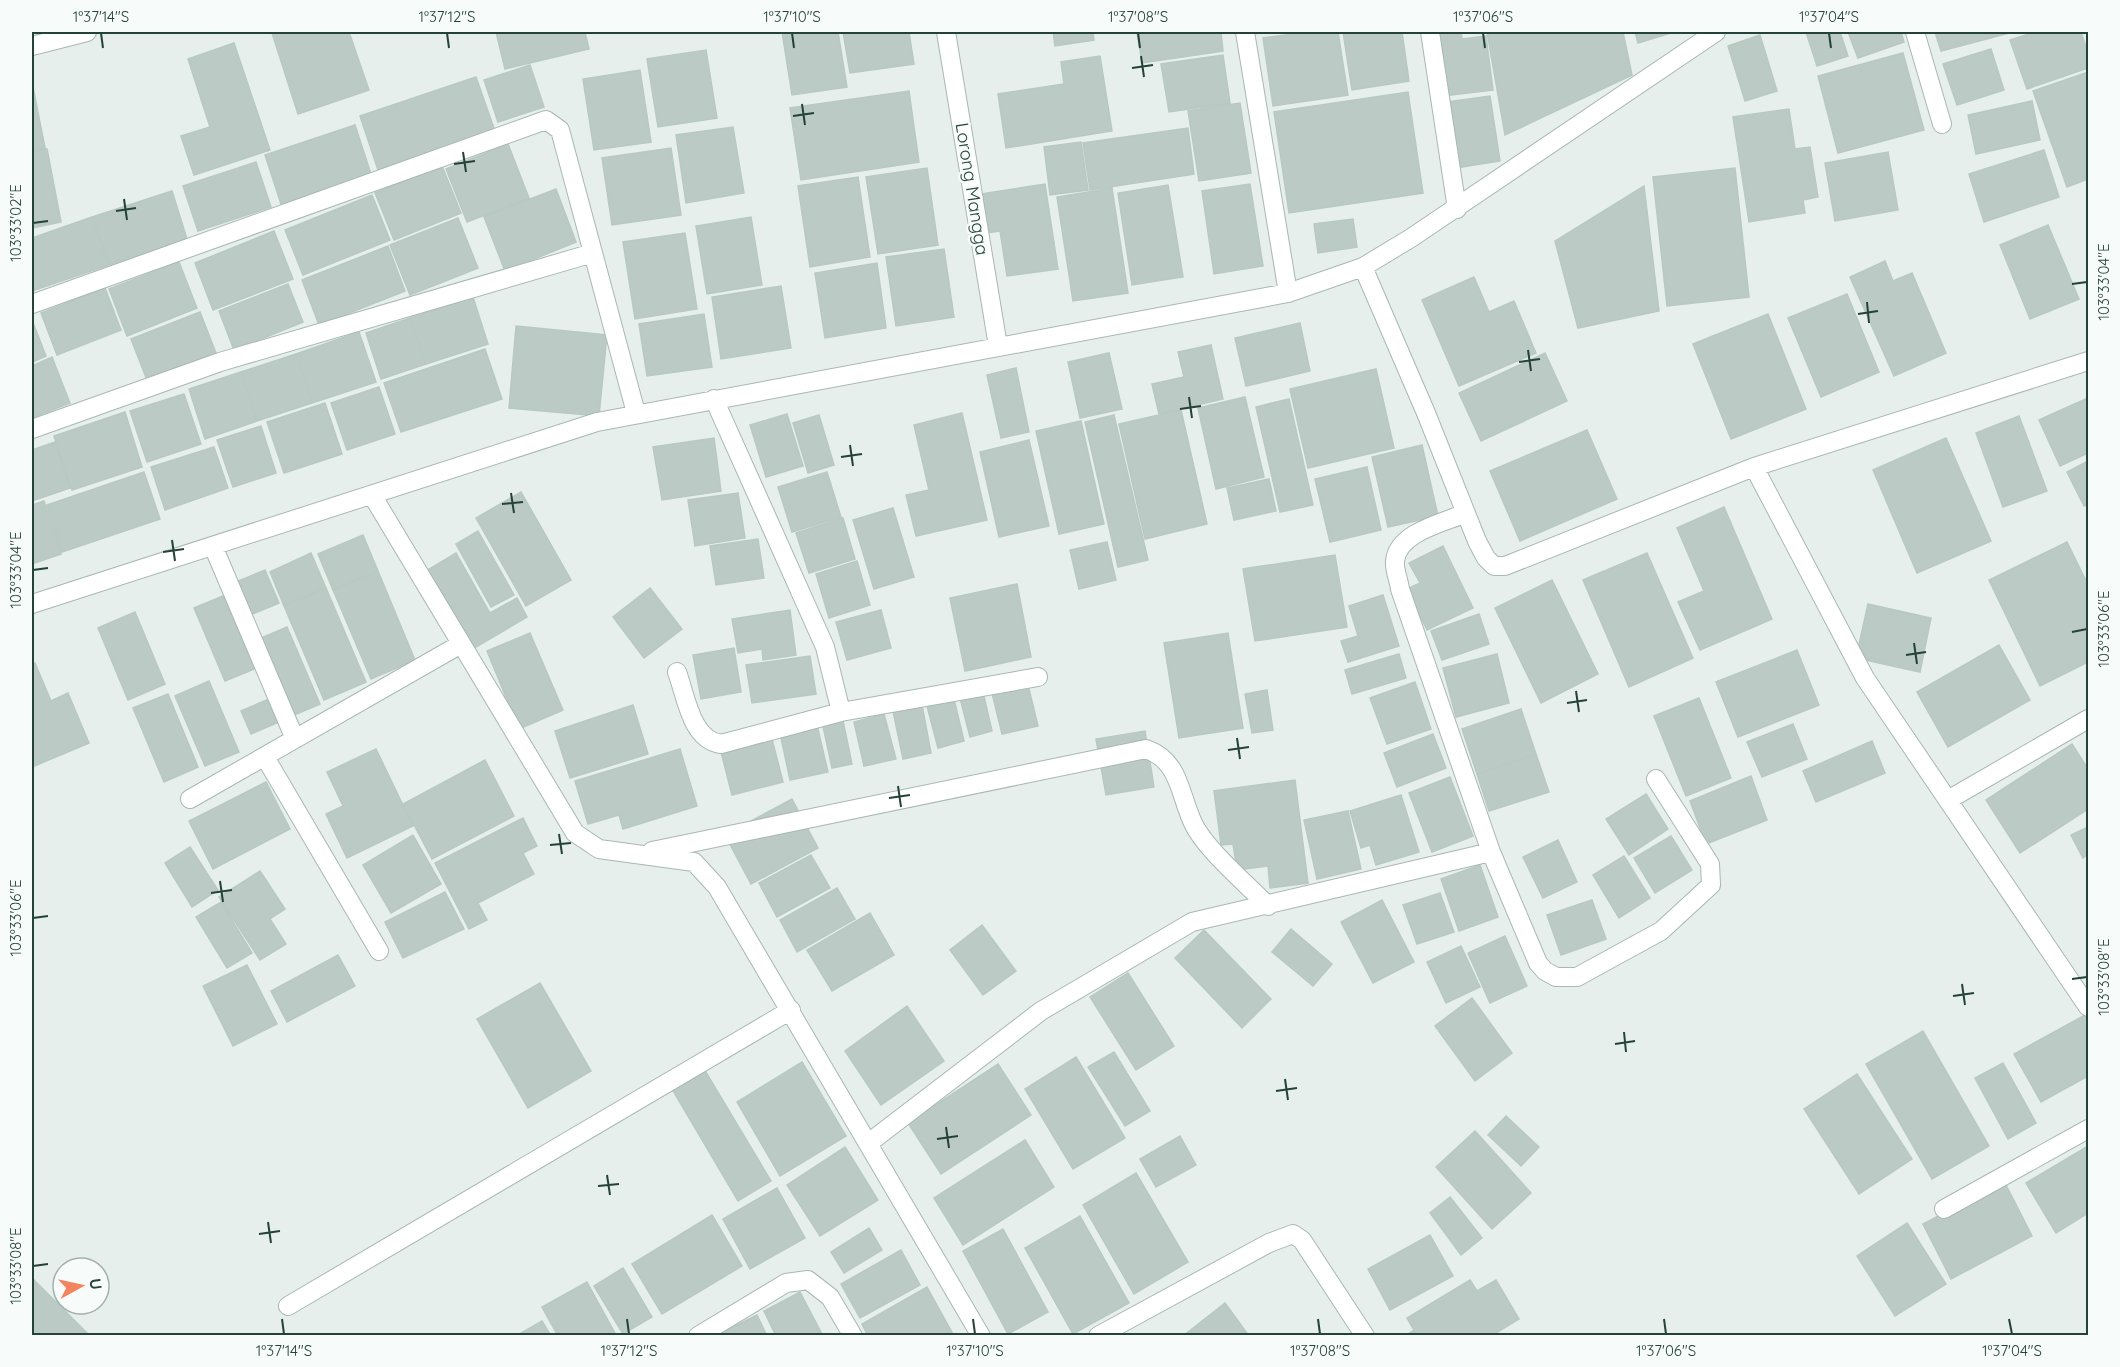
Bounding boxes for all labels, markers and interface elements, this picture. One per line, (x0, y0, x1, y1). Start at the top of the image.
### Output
text: 1°37'14"S (73, 7, 129, 26)
text: 1°37'12"S (418, 7, 476, 26)
text: 1°37'10"S (763, 7, 821, 26)
text: 1°37'08"S (1108, 7, 1168, 26)
text: 1°37'06"S (1453, 7, 1513, 26)
text: 1°37'04"S (1799, 7, 1859, 26)
street label: Lorong Mangga (951, 121, 994, 257)
text: 103°33'02"E (6, 184, 25, 262)
text: 103°33'04"E (2094, 243, 2113, 321)
text: 103°33'04"E (6, 531, 25, 609)
text: 103°33'06"E (2094, 590, 2113, 668)
text: 103°33'06"E (6, 879, 25, 957)
text: 103°33'08"E (2094, 938, 2113, 1016)
text: 103°33'08"E (6, 1227, 25, 1305)
north arrow (51, 1256, 111, 1316)
text: U (85, 1277, 107, 1291)
text: 1°37'14"S (256, 1341, 312, 1360)
text: 1°37'12"S (600, 1341, 658, 1360)
text: 1°37'10"S (946, 1341, 1004, 1360)
text: 1°37'08"S (1290, 1341, 1350, 1360)
text: 1°37'06"S (1636, 1341, 1696, 1360)
text: 1°37'04"S (1982, 1341, 2042, 1360)

